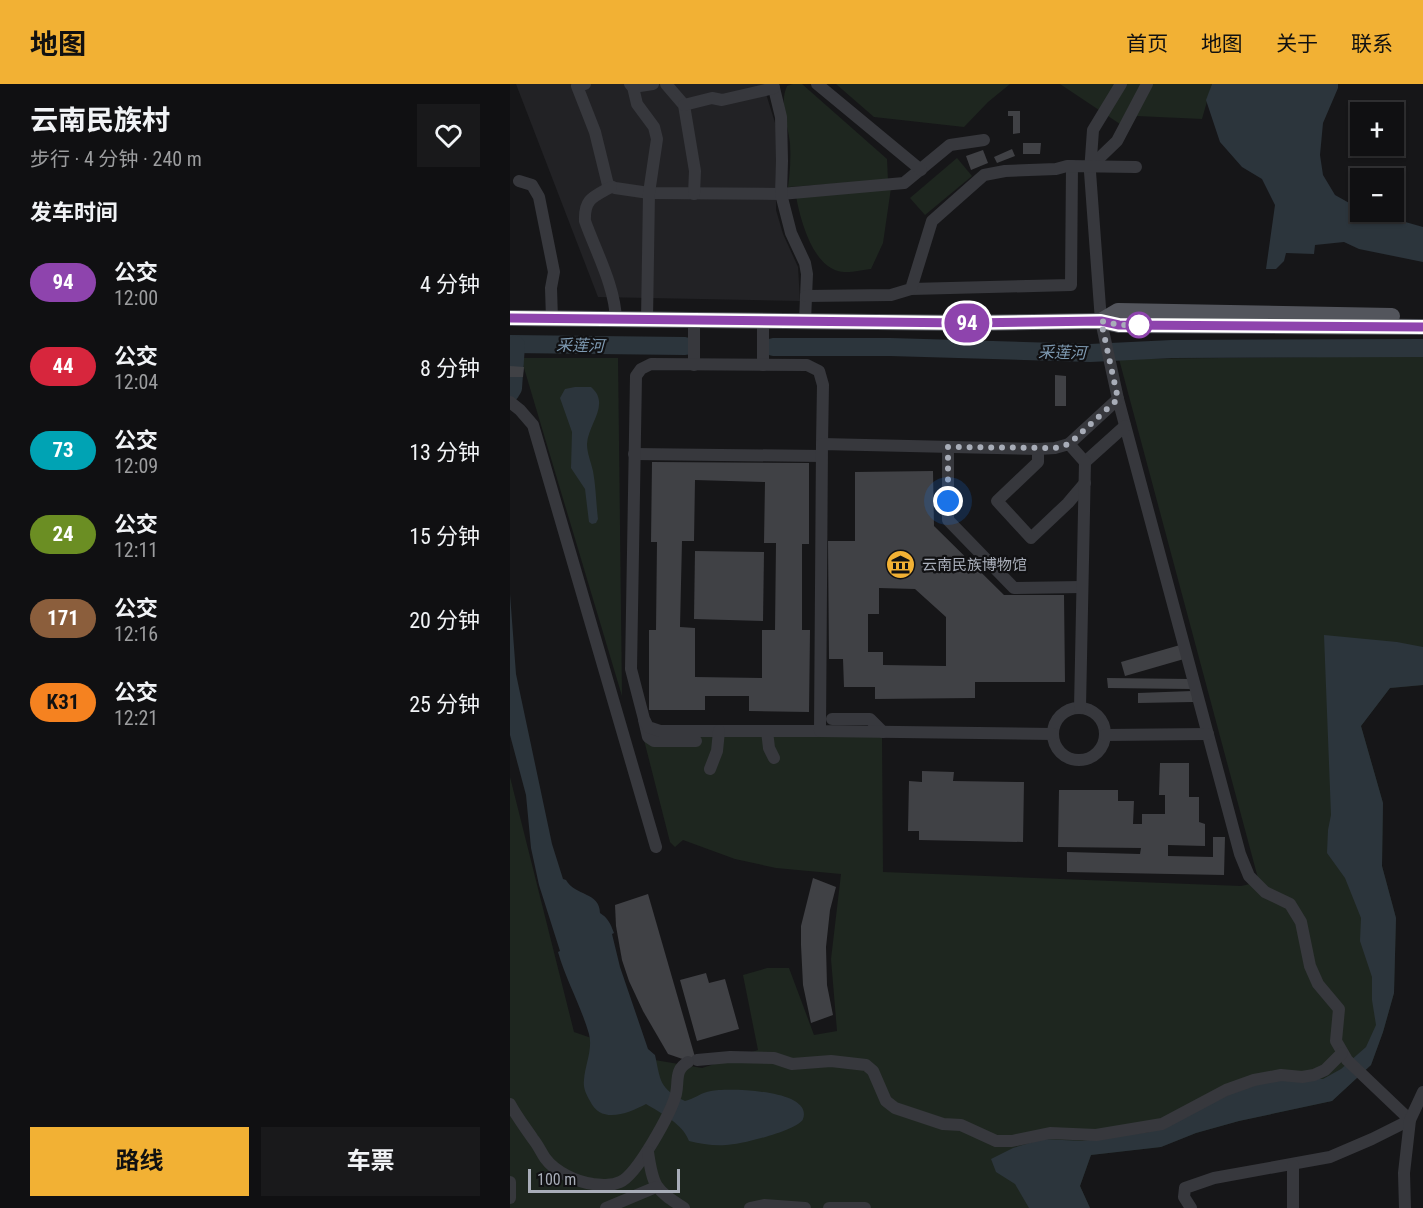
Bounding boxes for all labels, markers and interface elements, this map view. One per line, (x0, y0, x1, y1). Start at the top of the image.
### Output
text: 地图 (30, 28, 86, 61)
text: 首页 (1126, 32, 1168, 56)
text: 地图 (1201, 32, 1243, 56)
text: 关于 (1276, 32, 1318, 56)
text: 联系 (1351, 32, 1393, 56)
map controls (1350, 102, 1404, 222)
button: + (1350, 102, 1404, 156)
text: 云南民族村 (30, 104, 170, 137)
button: heart (417, 104, 480, 167)
text: 步行 · 4 分钟 · 240 m (30, 147, 202, 171)
button: − (1350, 168, 1404, 222)
text: 发车时间 (30, 200, 118, 225)
text: 公交 (114, 260, 158, 285)
text: 94 (52, 270, 74, 294)
text: 4 分钟 (420, 272, 480, 297)
text: 12:00 (114, 286, 158, 310)
line badge: 94 (940, 304, 994, 342)
text: 94 (956, 311, 978, 335)
unlabelled marker (1126, 312, 1152, 338)
water label: 采莲河 (556, 336, 607, 355)
water label: 采莲河 (1038, 343, 1089, 362)
text: 公交 (114, 344, 158, 369)
text: 44 (52, 354, 74, 378)
text: 8 分钟 (420, 356, 480, 381)
text: 12:04 (114, 370, 158, 394)
text: 公交 (114, 428, 158, 453)
text: 73 (52, 438, 74, 462)
text: 13 分钟 (409, 440, 480, 465)
text: 12:09 (114, 454, 158, 478)
your location (933, 486, 963, 516)
text: 公交 (114, 512, 158, 537)
text: 24 (52, 522, 74, 546)
text: 15 分钟 (409, 524, 480, 549)
text: 12:11 (114, 538, 158, 562)
museum icon: 云南民族博物馆 (885, 549, 917, 581)
place label: 云南民族博物馆 (922, 556, 1027, 574)
text: 公交 (114, 596, 158, 621)
text: 171 (47, 606, 79, 630)
text: 20 分钟 (409, 608, 480, 633)
text: 12:16 (114, 622, 158, 646)
text: 公交 (114, 680, 158, 705)
text: K31 (47, 690, 79, 714)
text: 25 分钟 (409, 692, 480, 717)
text: 12:21 (114, 706, 158, 730)
button: 路线 (30, 1127, 249, 1196)
button: 车票 (261, 1127, 480, 1196)
scale bar (528, 1166, 680, 1194)
text: 100 m (537, 1170, 576, 1189)

